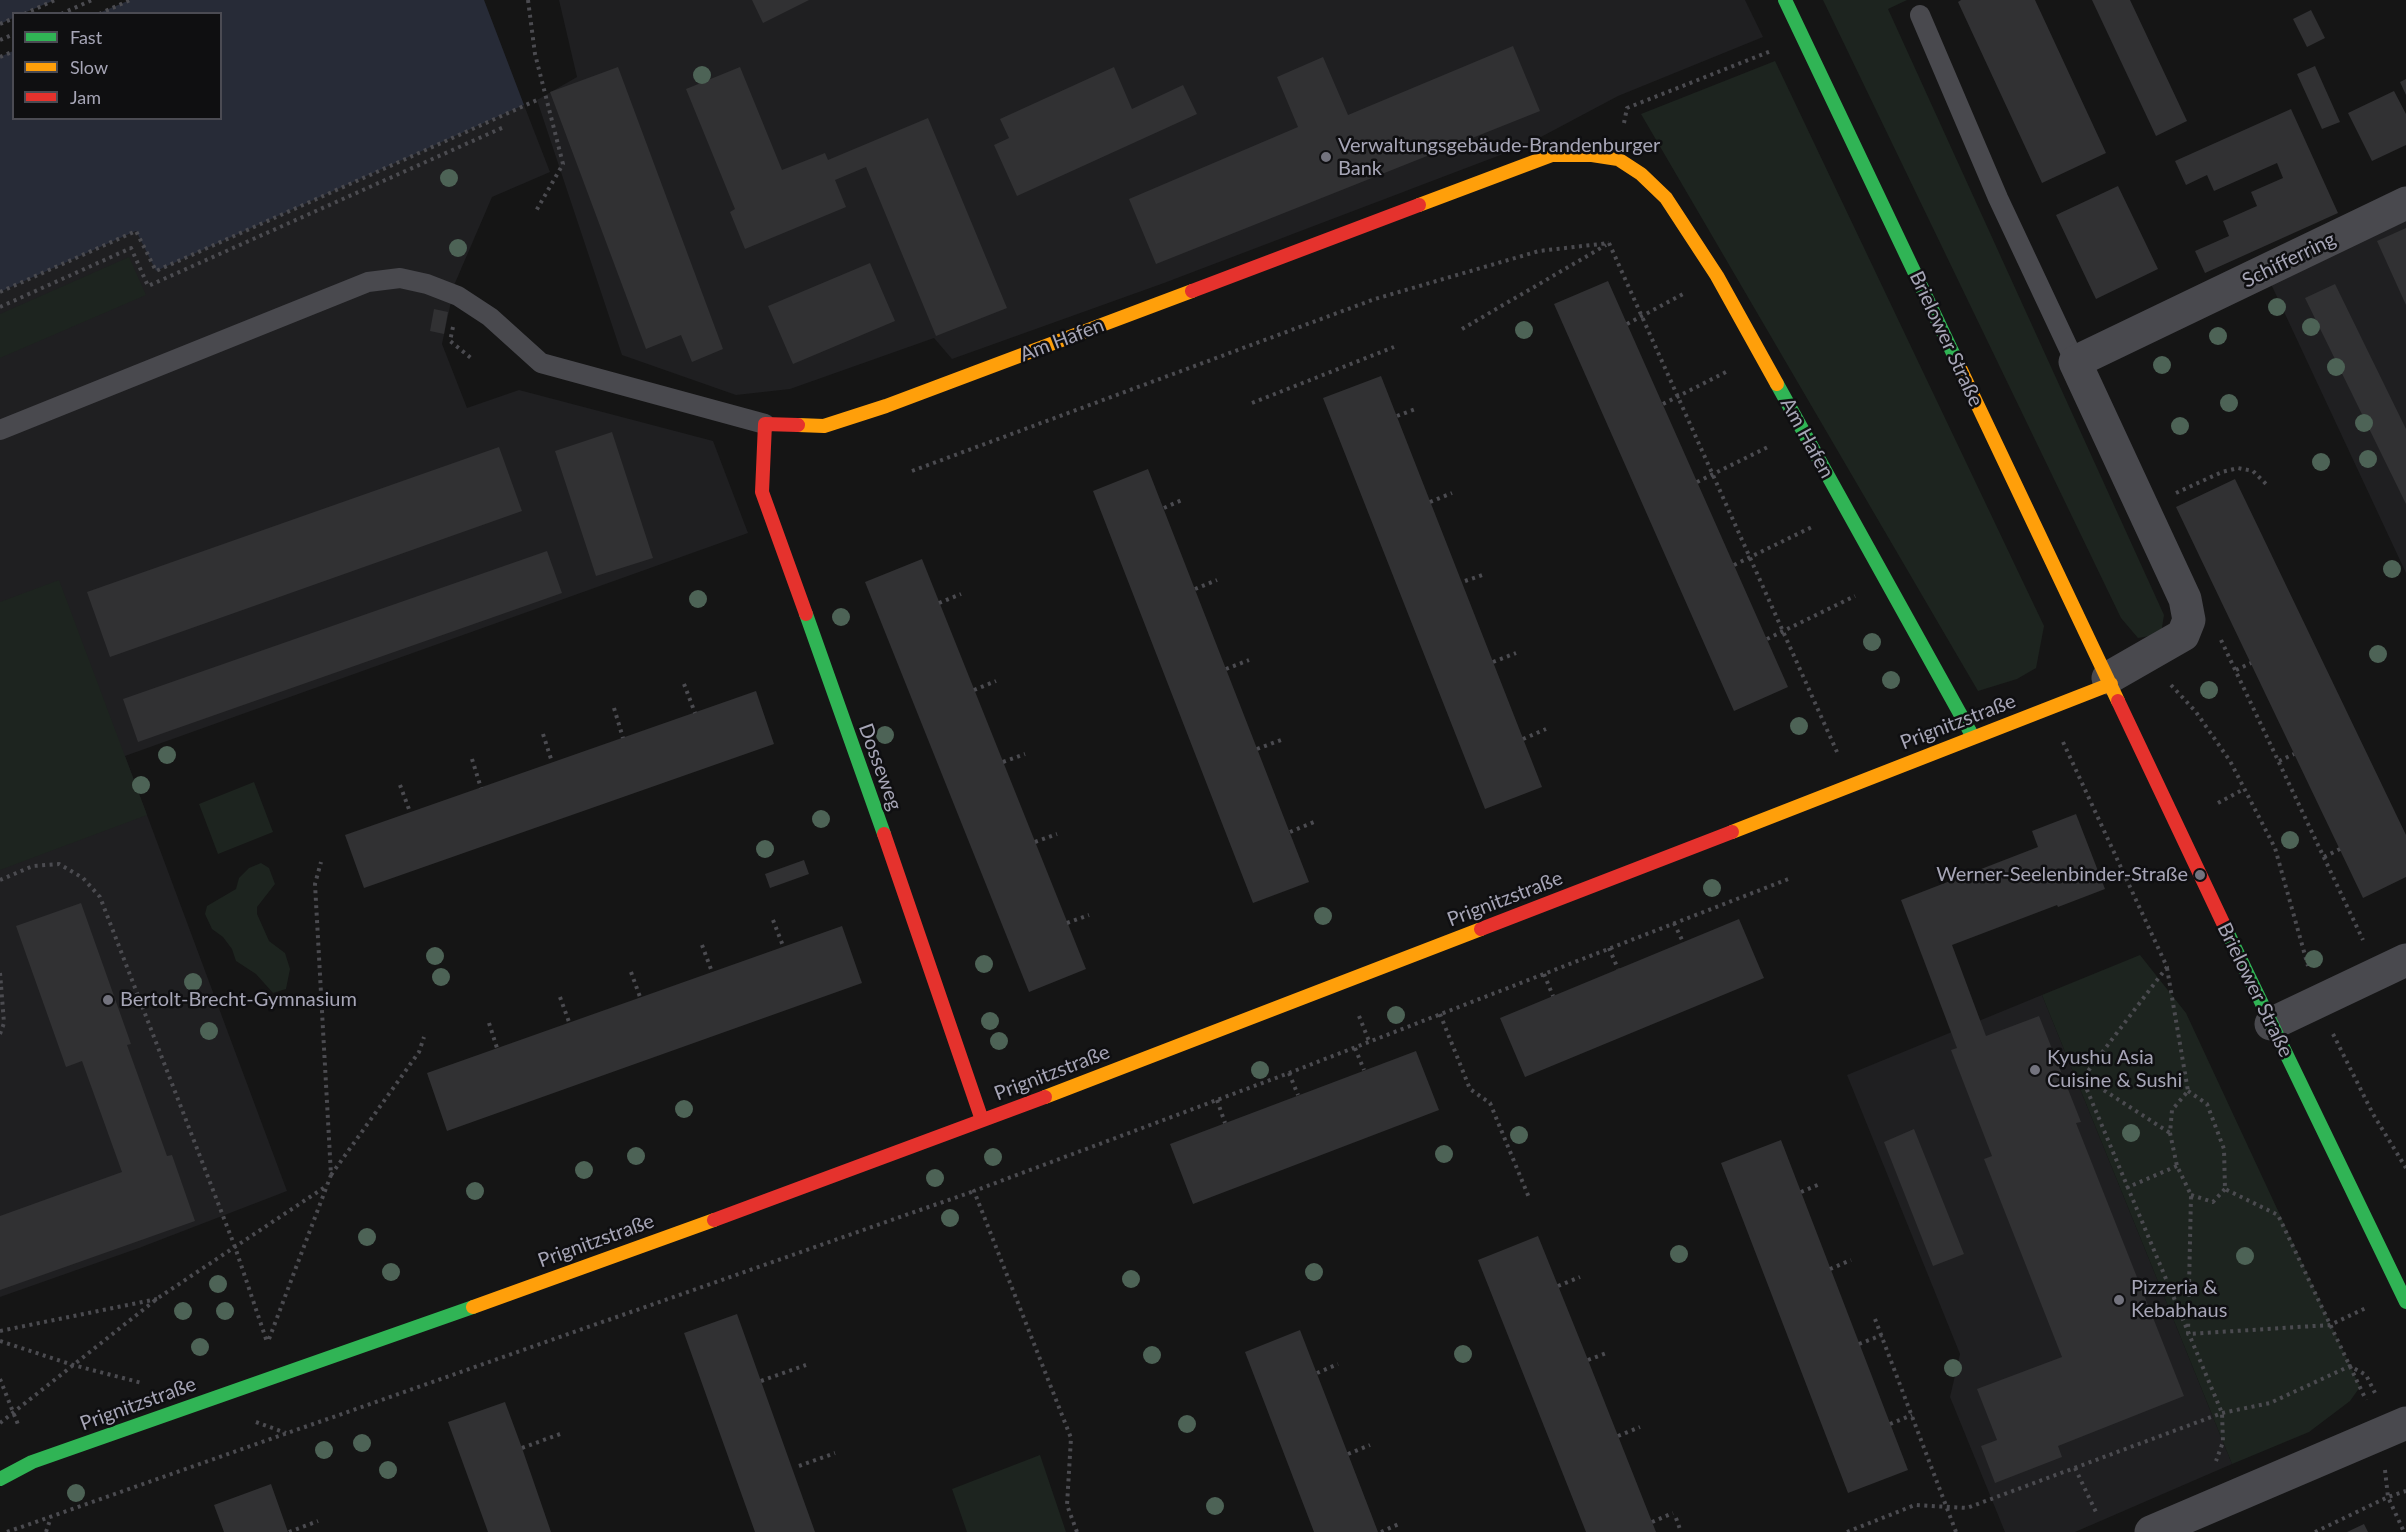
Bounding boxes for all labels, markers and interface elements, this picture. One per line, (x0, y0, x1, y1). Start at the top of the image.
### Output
legend (12, 12, 222, 120)
text: Fast (70, 26, 102, 48)
text: Slow (70, 56, 108, 78)
text: Jam (70, 86, 101, 108)
place label: Verwaltungsgebäude-Brandenburger Bank (1338, 134, 1660, 181)
marker: Verwaltungsgebäude-Brandenburger Bank (1319, 150, 1333, 164)
street label: Schifferring (2238, 227, 2340, 293)
street label: Brielower Straße (1904, 268, 1988, 410)
street label: Am Hafen (1017, 313, 1107, 367)
street label: Am Hafen (1775, 394, 1839, 482)
street label: Prignitzstraße (1897, 689, 2019, 755)
street label: Dosseweg (853, 720, 907, 814)
place label: Werner-Seelenbinder-Straße (1936, 863, 2188, 887)
street label: Prignitzstraße (1444, 866, 1566, 932)
marker: Werner-Seelenbinder-Straße (2193, 868, 2207, 882)
street label: Brielower Straße (2212, 919, 2298, 1061)
place label: Bertolt-Brecht-Gymnasium (120, 988, 357, 1012)
marker: Bertolt-Brecht-Gymnasium (101, 993, 115, 1007)
street label: Prignitzstraße (991, 1040, 1113, 1106)
place label: Kyushu Asia Cuisine & Sushi (2047, 1046, 2182, 1093)
marker: Kyushu Asia Cuisine & Sushi (2028, 1063, 2042, 1077)
street label: Prignitzstraße (535, 1209, 657, 1273)
place label: Pizzeria & Kebabhaus (2131, 1276, 2227, 1323)
marker: Pizzeria & Kebabhaus (2112, 1293, 2126, 1307)
street label: Prignitzstraße (77, 1372, 199, 1436)

